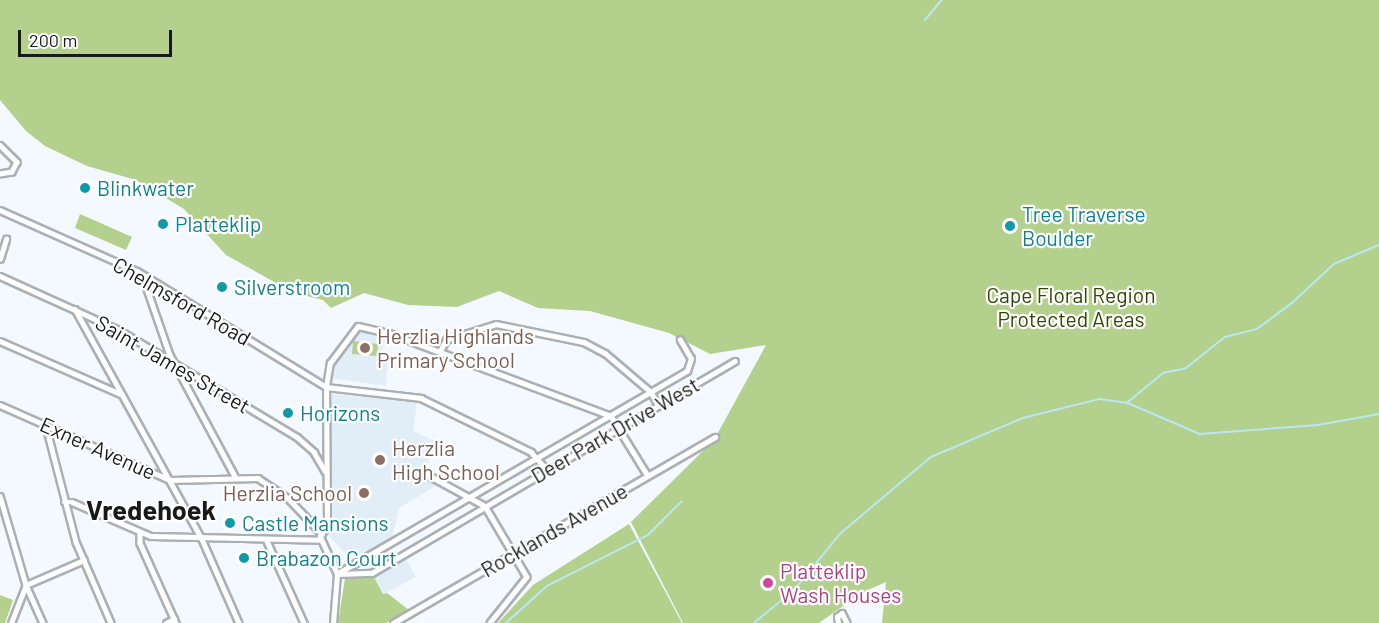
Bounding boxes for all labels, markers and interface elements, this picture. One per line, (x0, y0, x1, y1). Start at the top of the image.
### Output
scale bar (21, 18, 176, 56)
text: 200 m (29, 29, 77, 51)
place label: Blinkwater (97, 175, 194, 201)
marker: Blinkwater (78, 181, 92, 195)
place label: Tree Traverse Boulder (1022, 201, 1146, 251)
place label: Platteklip (175, 211, 261, 237)
marker: Platteklip (156, 217, 170, 231)
marker: Tree Traverse Boulder (1003, 219, 1017, 233)
street label: Chelmsford Road (109, 251, 255, 351)
place label: Silverstroom (234, 274, 350, 300)
marker: Silverstroom (215, 280, 229, 294)
park label: Cape Floral Region Protected Areas (986, 282, 1156, 332)
street label: Saint James Street (91, 310, 255, 418)
place label: Herzlia Highlands Primary School (377, 323, 534, 373)
marker: Herzlia Highlands Primary School (358, 341, 372, 355)
street label: Deer Park Drive West (527, 372, 703, 488)
place label: Horizons (300, 400, 380, 426)
marker: Horizons (281, 406, 295, 420)
street label: Exner Avenue (36, 411, 160, 485)
place label: Herzlia High School (392, 435, 500, 485)
marker: Herzlia High School (373, 453, 387, 467)
street label: Rocklands Avenue (476, 478, 632, 582)
place label: Herzlia School (223, 480, 352, 506)
marker: Herzlia School (357, 486, 371, 500)
district label: Vredehoek (86, 494, 216, 526)
place label: Castle Mansions (242, 510, 389, 536)
marker: Castle Mansions (223, 516, 237, 530)
place label: Brabazon Court (256, 545, 397, 571)
marker: Brabazon Court (237, 551, 251, 565)
place label: Platteklip Wash Houses (780, 558, 901, 608)
marker: Platteklip Wash Houses (761, 576, 775, 590)

